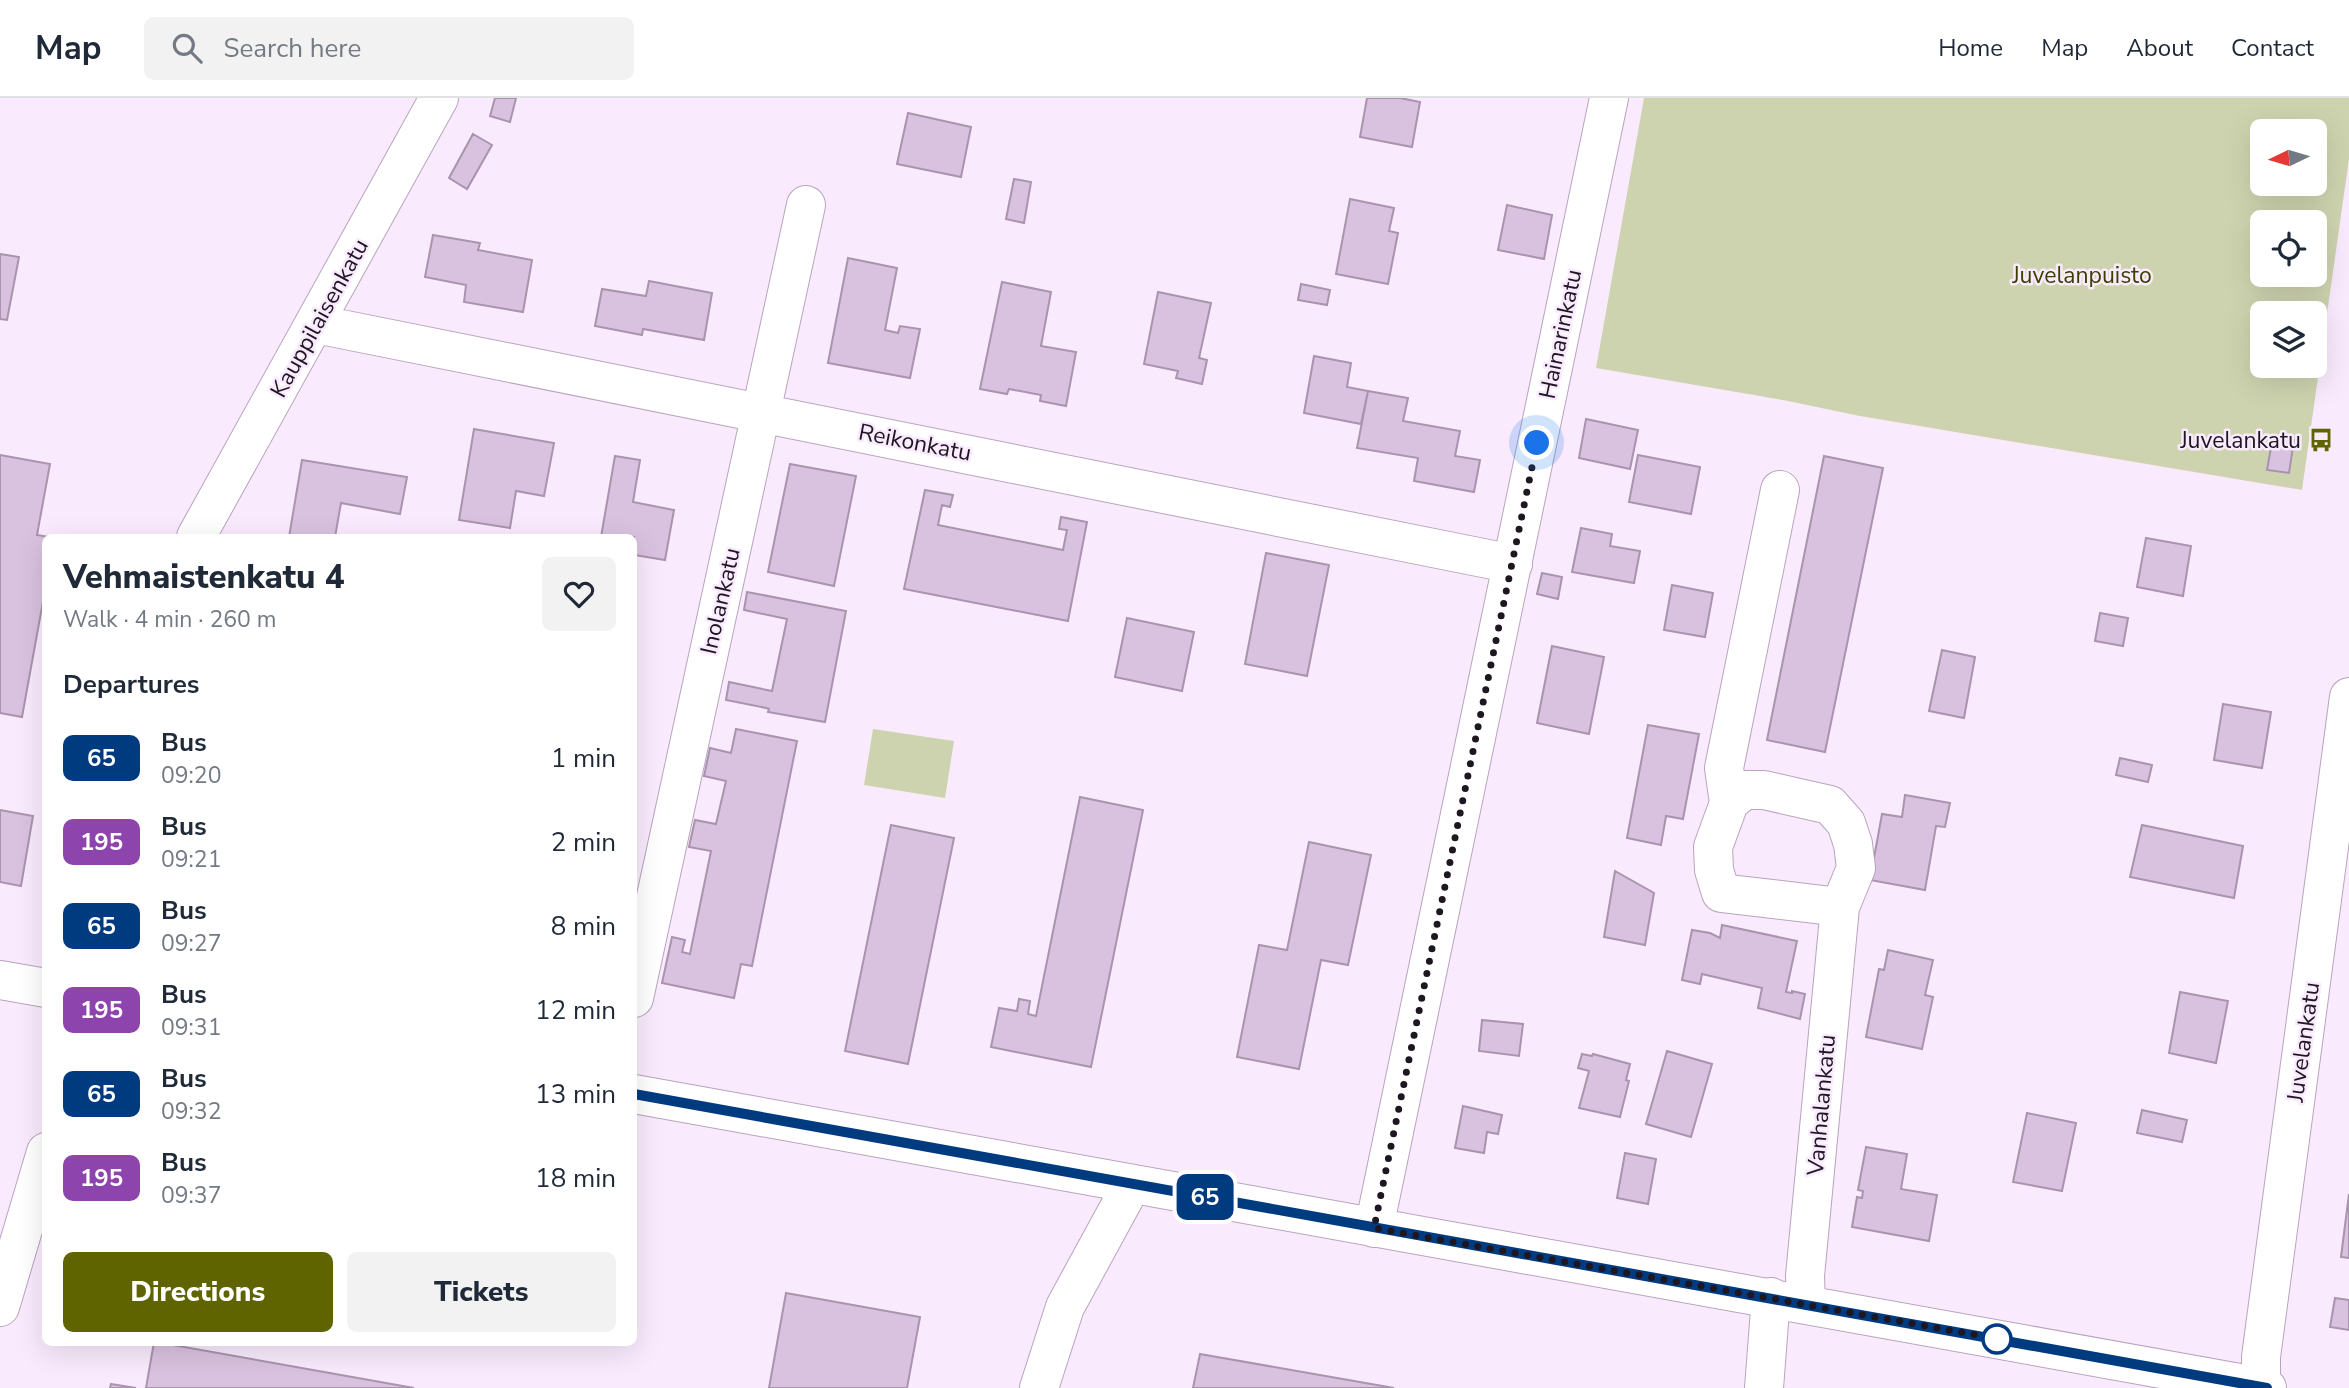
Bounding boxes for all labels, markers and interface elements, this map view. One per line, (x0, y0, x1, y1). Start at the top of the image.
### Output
search box (144, 17, 634, 80)
text: Map (35, 26, 102, 71)
icon: search (168, 29, 206, 67)
text: Search here (224, 31, 361, 66)
text: Home (1938, 32, 2003, 64)
text: Map (2041, 32, 2088, 64)
text: About (2126, 32, 2193, 64)
text: Contact (2231, 32, 2314, 64)
north arrow (2250, 119, 2328, 196)
map controls (2250, 119, 2327, 378)
button: locate (2250, 210, 2327, 287)
street label: Kauppilaisenkatu (263, 233, 376, 403)
park label: Juvelanpuisto (2011, 260, 2152, 291)
street label: Hainarinkatu (1532, 267, 1589, 402)
button: layers (2250, 301, 2327, 378)
street label: Reikonkatu (856, 416, 974, 469)
your location (1519, 425, 1554, 460)
place label: Juvelankatu (2179, 425, 2301, 456)
bus stop icon: Juvelankatu (2307, 426, 2335, 454)
street label: Inolankatu (693, 545, 748, 657)
text: Vehmaistenkatu 4 (63, 555, 345, 600)
button: heart (542, 557, 616, 631)
text: Walk · 4 min · 260 m (63, 604, 276, 635)
text: Departures (63, 667, 199, 702)
text: Bus (161, 725, 207, 760)
text: 1 min (551, 741, 616, 776)
text: 65 (87, 742, 116, 774)
text: 09:20 (161, 760, 221, 791)
text: Bus (161, 809, 207, 844)
text: 2 min (551, 825, 616, 860)
text: 195 (80, 826, 123, 858)
text: 09:21 (161, 844, 221, 875)
text: Bus (161, 893, 207, 928)
text: 8 min (551, 909, 616, 944)
text: 65 (87, 910, 116, 942)
text: 09:27 (161, 928, 221, 959)
text: Bus (161, 977, 207, 1012)
street label: Juvelankatu (2280, 980, 2327, 1105)
text: 12 min (535, 993, 616, 1028)
text: 195 (80, 994, 123, 1026)
text: 09:31 (161, 1012, 221, 1043)
street label: Vanhalankatu (1800, 1033, 1843, 1178)
text: Bus (161, 1061, 207, 1096)
text: 13 min (535, 1077, 616, 1112)
text: 65 (87, 1078, 116, 1110)
text: 09:32 (161, 1096, 221, 1127)
text: Bus (161, 1145, 207, 1180)
text: 18 min (535, 1161, 616, 1196)
text: 195 (80, 1162, 123, 1194)
line badge: 65 (1174, 1174, 1236, 1220)
text: 09:37 (161, 1180, 221, 1211)
text: 65 (1191, 1181, 1219, 1213)
button: Directions (63, 1252, 333, 1332)
button: Tickets (347, 1252, 616, 1332)
unlabelled marker (1982, 1324, 2012, 1354)

